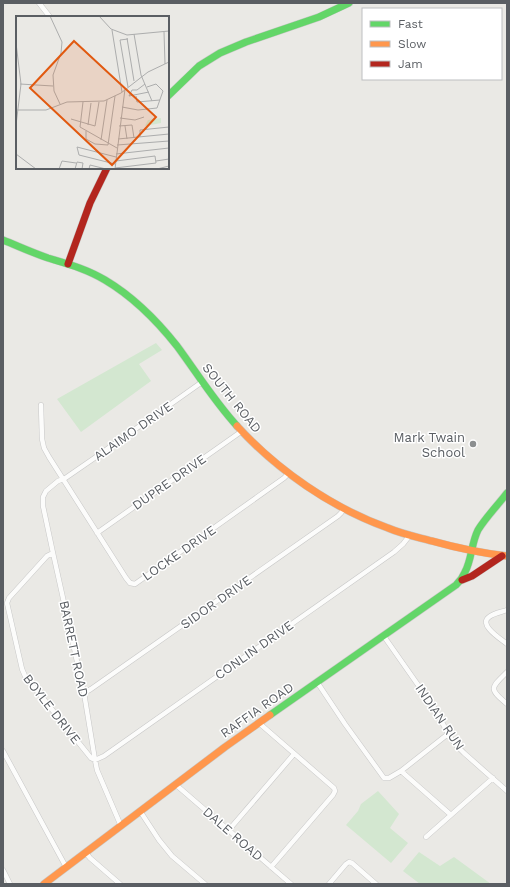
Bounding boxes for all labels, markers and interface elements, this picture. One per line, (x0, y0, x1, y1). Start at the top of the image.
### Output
legend (362, 8, 502, 80)
inset map (16, 16, 169, 169)
text: Fast (398, 17, 423, 31)
text: Slow (398, 37, 426, 51)
text: Jam (398, 57, 423, 71)
street label: SOUTH ROAD (199, 360, 265, 436)
street label: ALAIMO DRIVE (91, 398, 175, 464)
place label: Mark Twain School (394, 430, 465, 460)
marker: Mark Twain School (468, 439, 478, 449)
street label: DUPRE DRIVE (129, 451, 209, 513)
street label: LOCKE DRIVE (139, 522, 219, 584)
street label: SIDOR DRIVE (178, 572, 254, 632)
street label: BARRETT ROAD (56, 599, 92, 699)
street label: CONLIN DRIVE (212, 617, 296, 683)
street label: BOYLE DRIVE (20, 671, 84, 747)
street label: RAFFIA ROAD (218, 679, 296, 741)
street label: INDIAN RUN (412, 681, 468, 753)
street label: DALE ROAD (200, 804, 266, 864)

